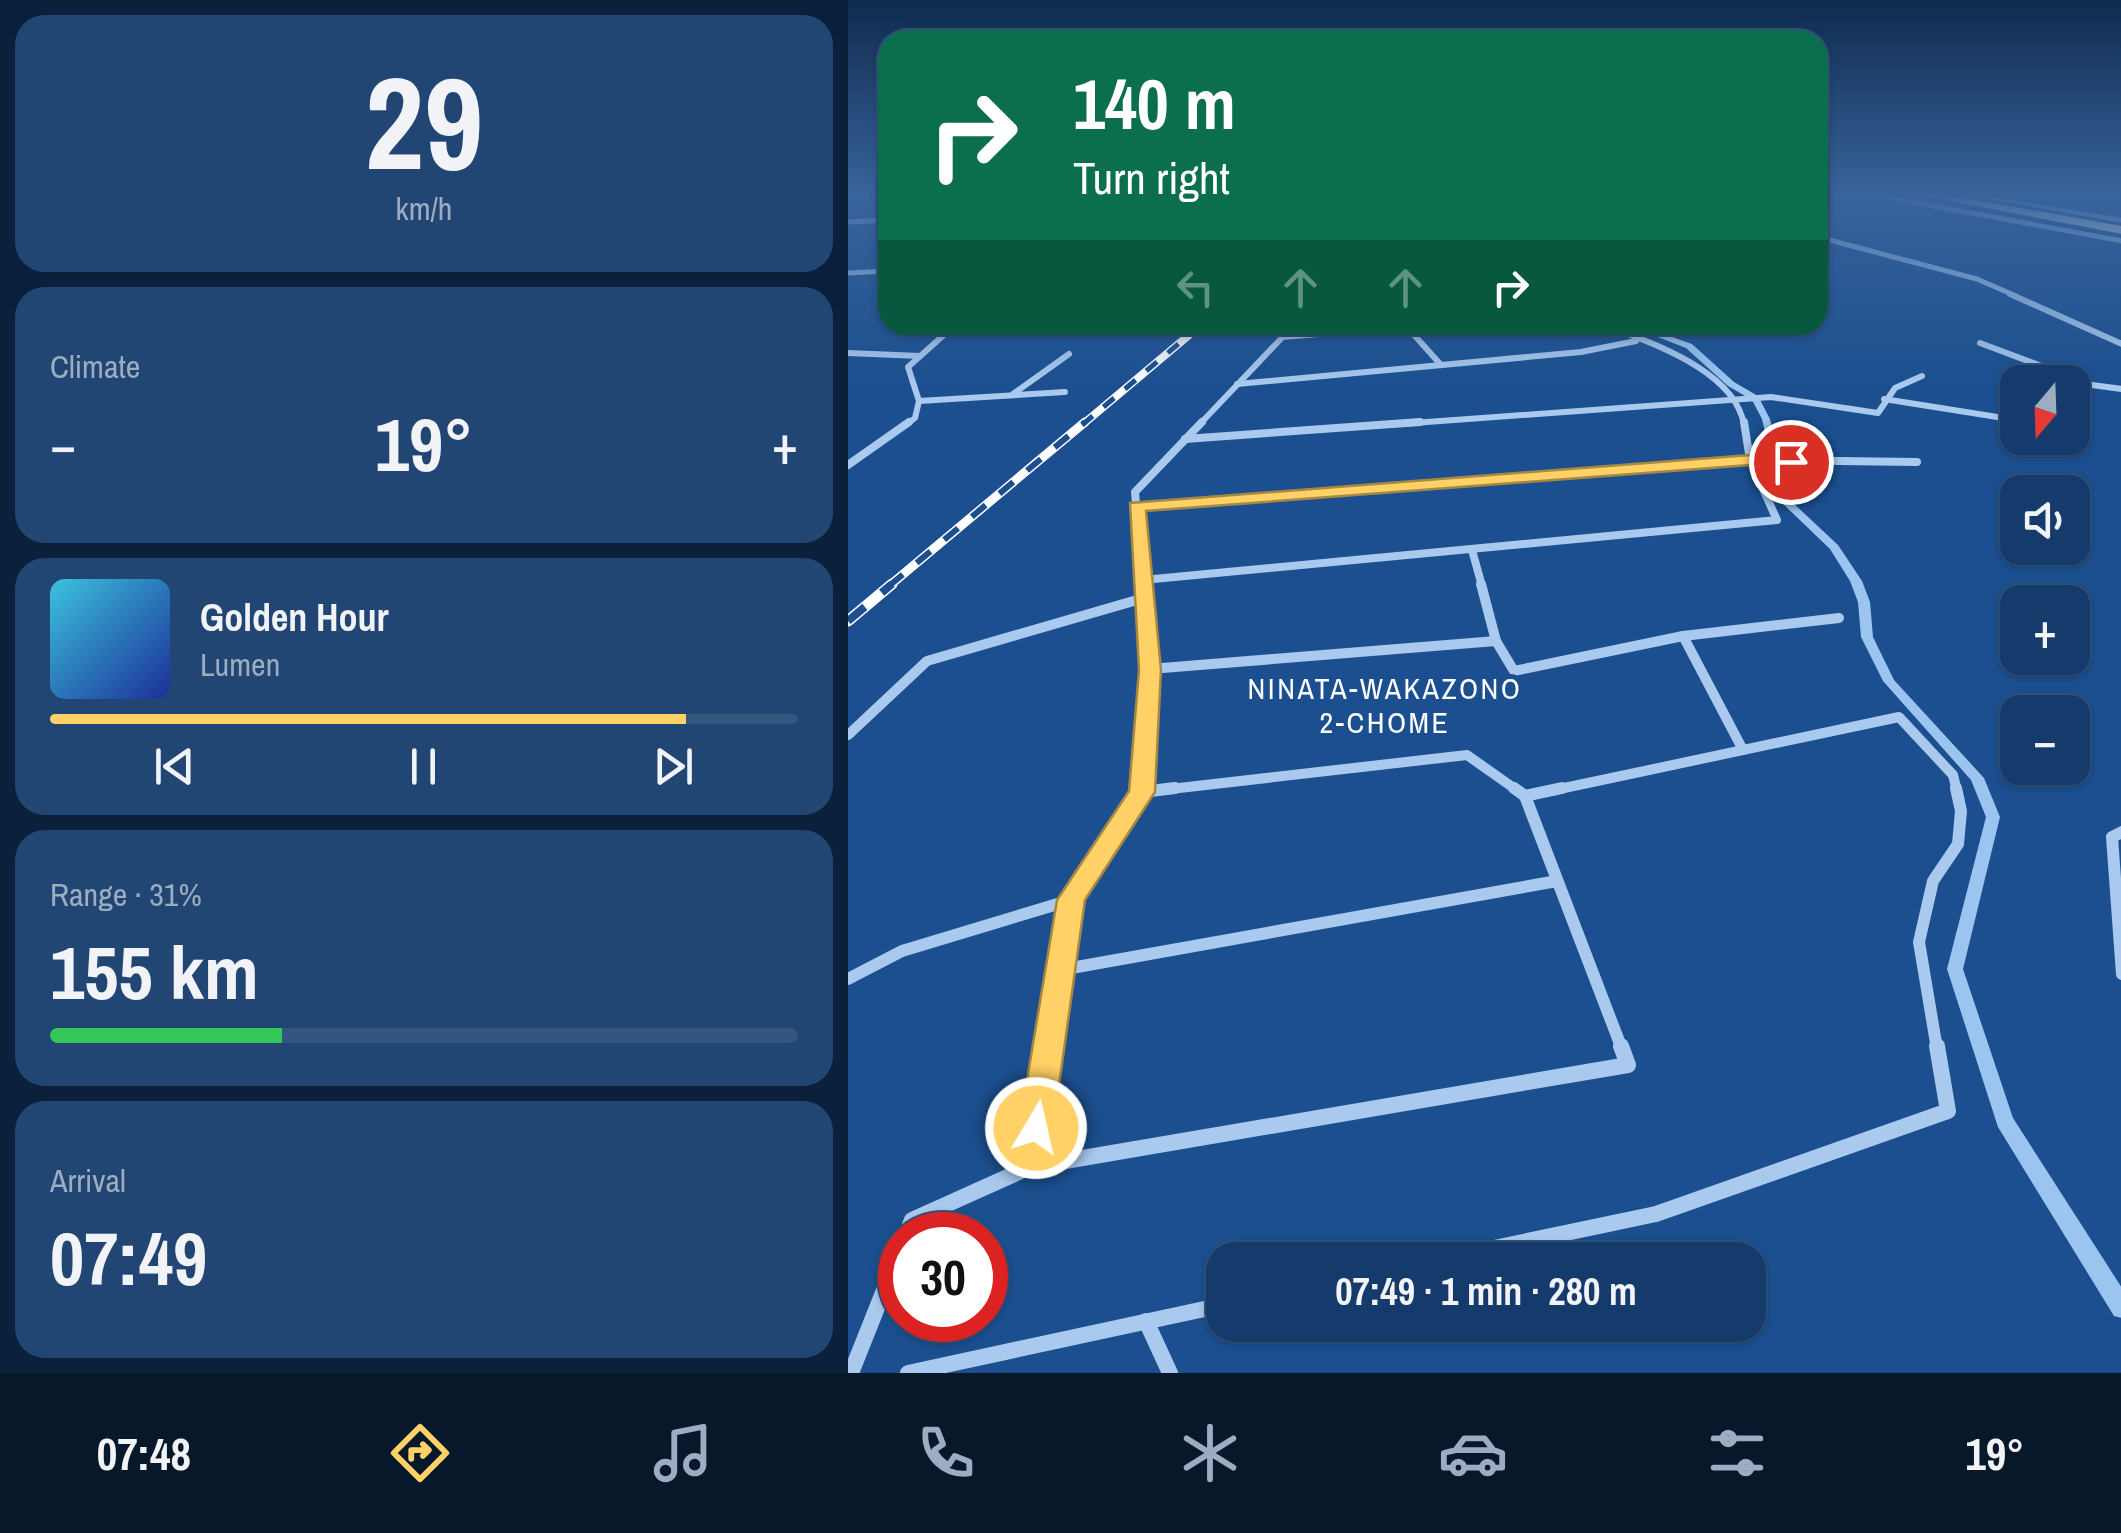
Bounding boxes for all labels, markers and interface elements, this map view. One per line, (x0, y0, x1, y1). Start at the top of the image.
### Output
text: 29 (365, 34, 483, 210)
text: 140 m (1073, 57, 1236, 151)
icon: right (908, 70, 1038, 200)
text: Turn right (1073, 147, 1230, 208)
text: km/h (396, 187, 452, 230)
icon: left (1168, 260, 1223, 315)
icon: ahead (1273, 260, 1328, 315)
icon: ahead (1378, 260, 1433, 315)
icon: right (1483, 260, 1538, 315)
text: Climate (50, 345, 140, 388)
north arrow (2000, 365, 2090, 455)
map controls (2000, 365, 2090, 785)
text: 19° (375, 393, 473, 494)
text: − (50, 407, 76, 481)
text: + (772, 407, 798, 481)
pin (1749, 420, 1834, 505)
icon: arrive (1764, 435, 1819, 490)
button: sound (2000, 475, 2090, 565)
button: + (2000, 585, 2090, 675)
text: Golden Hour (200, 592, 389, 643)
text: Lumen (200, 643, 280, 686)
district label: NINATA-WAKAZONO 2-CHOME (1248, 668, 1522, 742)
button: − (2000, 695, 2090, 785)
icon: previous (147, 739, 202, 794)
icon: pause (396, 739, 451, 794)
icon: next (646, 739, 701, 794)
text: Range · 31% (50, 873, 202, 916)
text: 155 km (50, 921, 259, 1022)
position arrow (984, 1076, 1088, 1180)
text: Arrival (50, 1159, 126, 1202)
text: 07:49 (50, 1207, 207, 1308)
speed limit sign: 30 (878, 1212, 1008, 1342)
text: 07:49 · 1 min · 280 m (1335, 1266, 1637, 1317)
icon: directions (385, 1418, 455, 1488)
icon: music (648, 1418, 718, 1488)
icon: phone (911, 1418, 981, 1488)
icon: climate (1175, 1418, 1245, 1488)
icon: car (1438, 1418, 1508, 1488)
icon: filters (1702, 1418, 1772, 1488)
text: 07:48 (97, 1423, 191, 1484)
text: 19° (1965, 1423, 2024, 1484)

